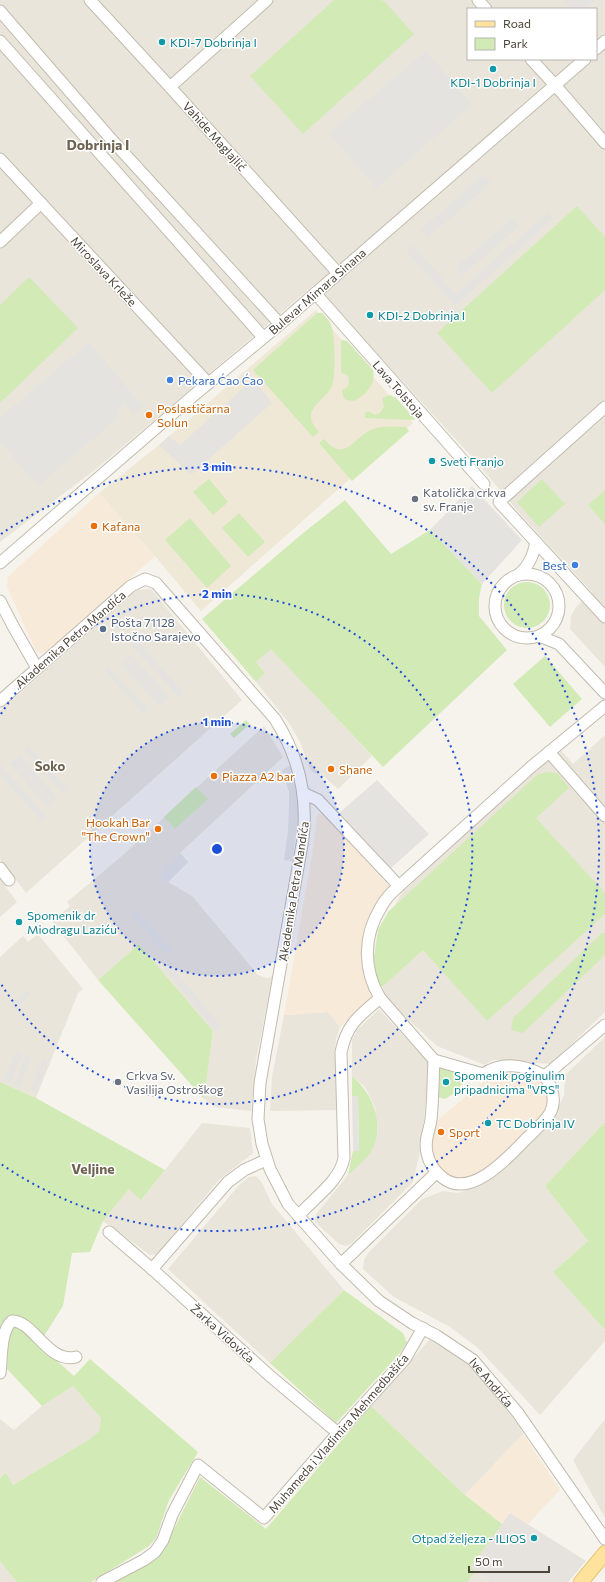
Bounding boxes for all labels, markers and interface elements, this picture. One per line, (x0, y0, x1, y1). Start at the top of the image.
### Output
legend (467, 8, 597, 60)
text: Road (503, 16, 531, 30)
place label: KDI-7 Dobrinja I (170, 35, 257, 49)
text: Park (503, 36, 529, 50)
marker: KDI-7 Dobrinja I (157, 37, 167, 47)
marker: KDI-1 Dobrinja I (488, 64, 498, 74)
place label: KDI-1 Dobrinja I (450, 75, 536, 89)
street label: Vahide Maglajlić (180, 99, 250, 173)
district label: Dobrinja I (66, 136, 130, 153)
street label: Miroslava Krleže (68, 233, 140, 309)
street label: Bulevar Mimara Sinana (266, 245, 368, 337)
place label: KDI-2 Dobrinja I (378, 308, 465, 322)
marker: KDI-2 Dobrinja I (365, 310, 375, 320)
street label: Lava Tolstoja (370, 357, 428, 421)
place label: Pekara Ćao Ćao (178, 373, 263, 387)
marker: Pekara Ćao Ćao (165, 375, 175, 385)
place label: Poslastičarna Solun (157, 401, 230, 429)
marker: Poslastičarna Solun (144, 410, 154, 420)
place label: Sveti Franjo (440, 454, 504, 468)
marker: Sveti Franjo (427, 456, 437, 466)
text: 3 min (202, 459, 232, 473)
place label: Katolička crkva sv. Franje (423, 485, 506, 513)
marker: Katolička crkva sv. Franje (410, 494, 420, 504)
place label: Kafana (102, 519, 140, 533)
marker: Kafana (89, 521, 99, 531)
place label: Best (543, 558, 567, 572)
marker: Best (570, 560, 580, 570)
text: 2 min (202, 586, 232, 600)
street label: Akademika Petra Mandića (12, 587, 128, 691)
place label: Pošta 71128 Istočno Sarajevo (111, 615, 201, 643)
marker: Pošta 71128 Istočno Sarajevo (98, 624, 108, 634)
text: 1 min (203, 714, 231, 728)
district label: Soko (35, 758, 65, 774)
place label: Shane (339, 762, 372, 776)
marker: Shane (326, 764, 336, 774)
place label: Piazza A2 bar (222, 769, 295, 783)
marker: Piazza A2 bar (209, 771, 219, 781)
place label: Hookah Bar "The Crown" (82, 815, 150, 843)
street label: Akademika Petra Mandića (275, 820, 311, 962)
marker: Hookah Bar "The Crown" (153, 824, 163, 834)
centre of rings (210, 842, 224, 856)
place label: Spomenik dr Miodragu Laziću (27, 908, 117, 936)
marker: Spomenik dr Miodragu Laziću (14, 917, 24, 927)
place label: Crkva Sv. Vasilija Ostroškog (126, 1068, 224, 1096)
place label: Spomenik poginulim pripadnicima "VRS" (454, 1068, 565, 1096)
marker: Crkva Sv. Vasilija Ostroškog (113, 1077, 123, 1087)
marker: Spomenik poginulim pripadnicima "VRS" (441, 1077, 451, 1087)
place label: TC Dobrinja IV (496, 1116, 575, 1130)
marker: TC Dobrinja IV (483, 1118, 493, 1128)
place label: Sport (449, 1125, 480, 1139)
marker: Sport (436, 1127, 446, 1137)
district label: Veljine (71, 1160, 115, 1177)
street label: Žarka Vidovića (188, 1301, 258, 1365)
street label: Muhameda i Vladimira Mehmedbašića (265, 1351, 411, 1515)
street label: Ive Andrića (467, 1355, 517, 1410)
place label: Otpad željeza - ILIOS (412, 1531, 526, 1545)
marker: Otpad željeza - ILIOS (529, 1533, 539, 1543)
scale bar (469, 1548, 549, 1574)
text: 50 m (475, 1554, 503, 1568)

